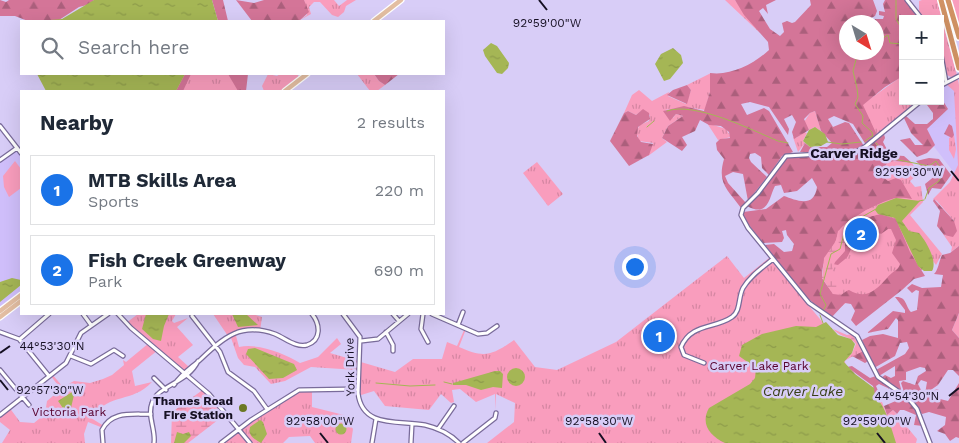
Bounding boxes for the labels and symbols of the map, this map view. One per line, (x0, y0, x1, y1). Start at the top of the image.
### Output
north arrow (839, 15, 884, 60)
text: 92°59'00"W (513, 16, 582, 30)
district label: Carver Ridge (810, 145, 898, 161)
text: 92°59'30"W (875, 165, 943, 179)
pin: 2 (845, 215, 877, 253)
your location (622, 254, 648, 280)
pin: 1 (643, 317, 675, 355)
street label: York Drive (342, 338, 358, 396)
text: 44°53'30"N (19, 339, 85, 353)
park label: Carver Lake Park (709, 359, 809, 373)
text: 92°57'30"W (16, 383, 84, 397)
water label: Carver Lake (763, 383, 843, 399)
text: 44°54'30"N (875, 389, 939, 403)
place label: Thames Road Fire Station (153, 394, 233, 422)
marker: Thames Road Fire Station (237, 402, 249, 414)
park label: Victoria Park (32, 405, 106, 419)
text: 92°58'00"W (286, 414, 355, 428)
text: 92°58'30"W (565, 414, 633, 428)
text: 92°59'00"W (843, 414, 912, 428)

